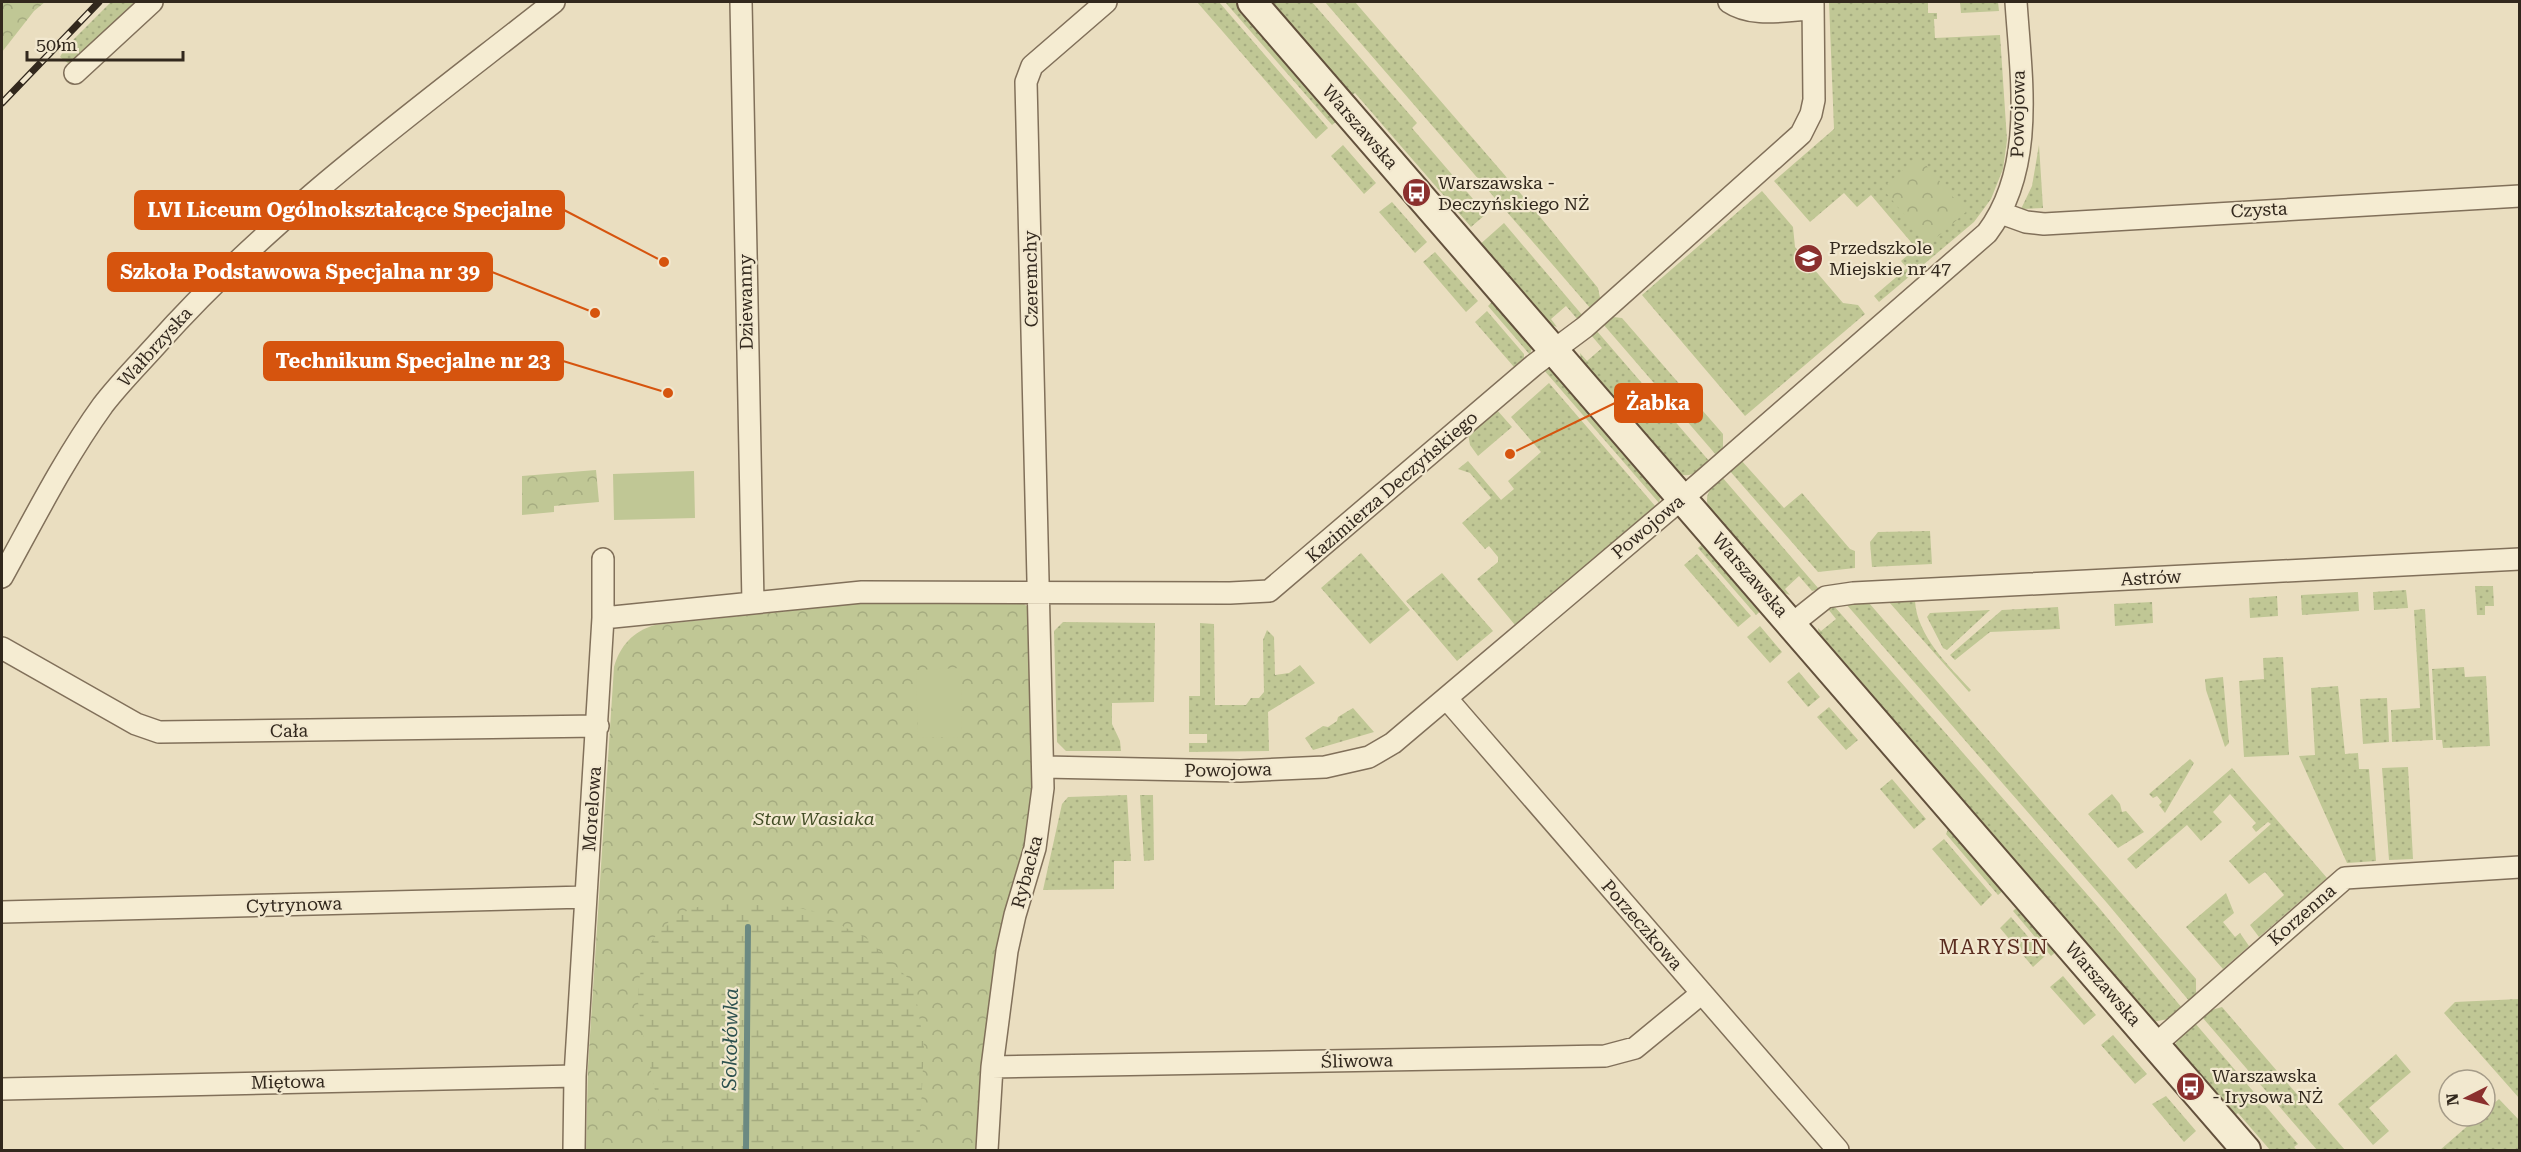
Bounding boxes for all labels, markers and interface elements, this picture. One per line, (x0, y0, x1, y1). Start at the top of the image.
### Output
scale bar (27, 24, 183, 62)
text: 50 m (36, 34, 77, 55)
street label: Powojowa (2006, 70, 2029, 158)
street label: Warszawska (1318, 80, 1403, 173)
place label: Warszawska - Deczyńskiego NŻ (1438, 172, 1589, 214)
bus stop icon: Warszawska - Deczyńskiego NŻ (1401, 177, 1433, 209)
callout: LVI Liceum Ogólnokształcące Specjalne (135, 191, 564, 229)
text: LVI Liceum Ogólnokształcące Specjalne (147, 198, 553, 222)
street label: Czysta (2230, 198, 2288, 221)
street label: Czeremchy (1019, 230, 1042, 328)
place label: Przedszkole Miejskie nr 47 (1829, 237, 1951, 279)
school or university icon: Przedszkole Miejskie nr 47 (1792, 242, 1824, 274)
callout: Szkoła Podstawowa Specjalna nr 39 (108, 253, 492, 291)
street label: Dziewanny (734, 254, 757, 350)
text: Szkoła Podstawowa Specjalna nr 39 (120, 260, 480, 284)
street label: Wałbrzyska (113, 302, 196, 391)
callout: Technikum Specjalne nr 23 (264, 342, 563, 380)
text: Technikum Specjalne nr 23 (276, 349, 550, 373)
callout: Żabka (1615, 384, 1702, 422)
text: Żabka (1626, 390, 1690, 415)
street label: Kazimierza Deczyńskiego (1302, 406, 1482, 567)
street label: Powojowa (1607, 490, 1688, 563)
street label: Warszawska (1708, 528, 1793, 621)
street label: Astrów (2120, 565, 2182, 590)
street label: Cała (270, 720, 308, 741)
street label: Powojowa (1184, 758, 1272, 781)
street label: Morelowa (578, 765, 605, 852)
park label: Staw Wasiaka (752, 808, 875, 829)
street label: Rybacka (1007, 833, 1046, 911)
street label: Porzeczkowa (1598, 875, 1687, 974)
street label: Korzenna (2264, 879, 2340, 950)
street label: Cytrynowa (246, 892, 343, 917)
district label: MARYSIN (1939, 935, 2049, 959)
street label: Warszawska (2061, 937, 2146, 1030)
water label: Sokołówka (717, 988, 743, 1091)
street label: Śliwowa (1321, 1049, 1393, 1072)
place label: Warszawska - Irysowa NŻ (2212, 1065, 2323, 1107)
north arrow (2437, 1068, 2497, 1128)
street label: Miętowa (251, 1070, 326, 1093)
bus stop icon: Warszawska - Irysowa NŻ (2175, 1070, 2207, 1102)
text: N (2442, 1092, 2463, 1107)

